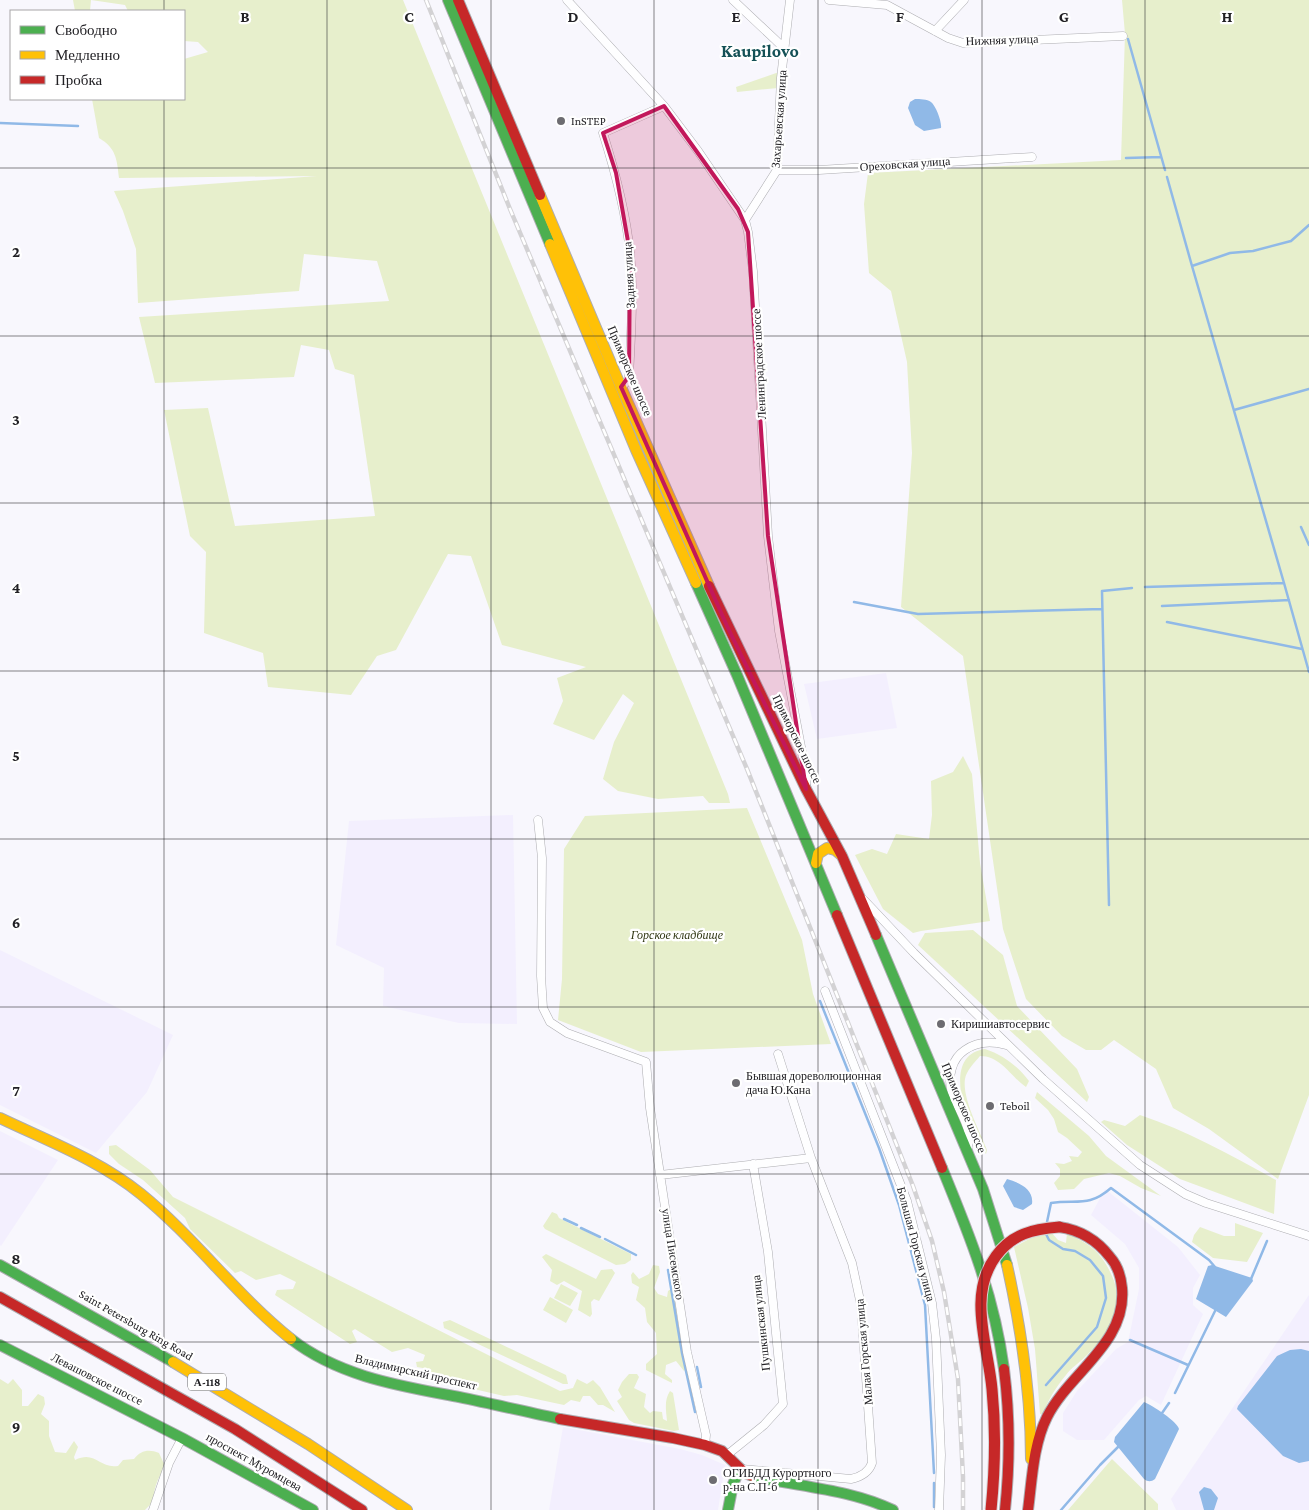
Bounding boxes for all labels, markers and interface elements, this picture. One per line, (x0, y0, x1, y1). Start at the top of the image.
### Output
text: B (240, 8, 250, 25)
text: C (404, 8, 414, 25)
text: D (567, 8, 579, 25)
text: E (731, 8, 741, 25)
text: F (896, 8, 905, 25)
text: G (1059, 8, 1069, 25)
text: H (1222, 8, 1233, 25)
legend (10, 10, 185, 100)
text: Свободно (55, 22, 117, 38)
street label: Нижняя улица (965, 32, 1039, 48)
district label: Kaupilovo (721, 41, 799, 61)
text: Медленно (55, 47, 120, 63)
street label: Захарьевская улица (769, 69, 789, 169)
text: Пробка (55, 72, 103, 88)
place label: InSTEP (571, 114, 606, 128)
marker: InSTEP (555, 115, 567, 127)
street label: Ореховская улица (859, 154, 951, 174)
street label: Задняя улица (620, 241, 638, 309)
text: 2 (12, 243, 20, 260)
street label: Ленинградское шоссе (749, 308, 769, 420)
street label: Приморское шоссе (605, 324, 655, 418)
text: 3 (12, 411, 20, 428)
text: 4 (12, 579, 21, 596)
street label: Приморское шоссе (770, 693, 824, 785)
text: 5 (12, 747, 20, 764)
text: 6 (12, 914, 20, 931)
park label: Горское кладбище (630, 928, 724, 942)
place label: Киришиавтосервис (951, 1017, 1050, 1031)
marker: Киришиавтосервис (935, 1018, 947, 1030)
street label: Приморское шоссе (939, 1061, 989, 1155)
place label: Бывшая дореволюционная дача Ю.Кана (746, 1069, 882, 1097)
marker: Бывшая дореволюционная дача Ю.Кана (730, 1077, 742, 1089)
text: 7 (12, 1082, 20, 1099)
place label: Teboil (1000, 1099, 1030, 1113)
marker: Teboil (984, 1100, 996, 1112)
street label: Большая Горская улица (894, 1185, 938, 1304)
street label: улица Писемского (659, 1207, 687, 1301)
text: 8 (11, 1250, 21, 1267)
street label: Пушкинская улица (749, 1274, 773, 1372)
street label: Saint Petersburg Ring Road (77, 1287, 196, 1364)
street label: Малая Горская улица (852, 1298, 876, 1406)
street label: Левашовское шоссе (49, 1350, 145, 1408)
street label: Владимирский проспект (354, 1351, 479, 1393)
road number: А-118 (188, 1374, 226, 1390)
text: 9 (12, 1418, 20, 1435)
street label: проспект Муромцева (204, 1430, 305, 1494)
place label: ОГИБДД Курортного р-на С.П-б (723, 1466, 832, 1494)
marker: ОГИБДД Курортного р-на С.П-б (707, 1474, 719, 1486)

